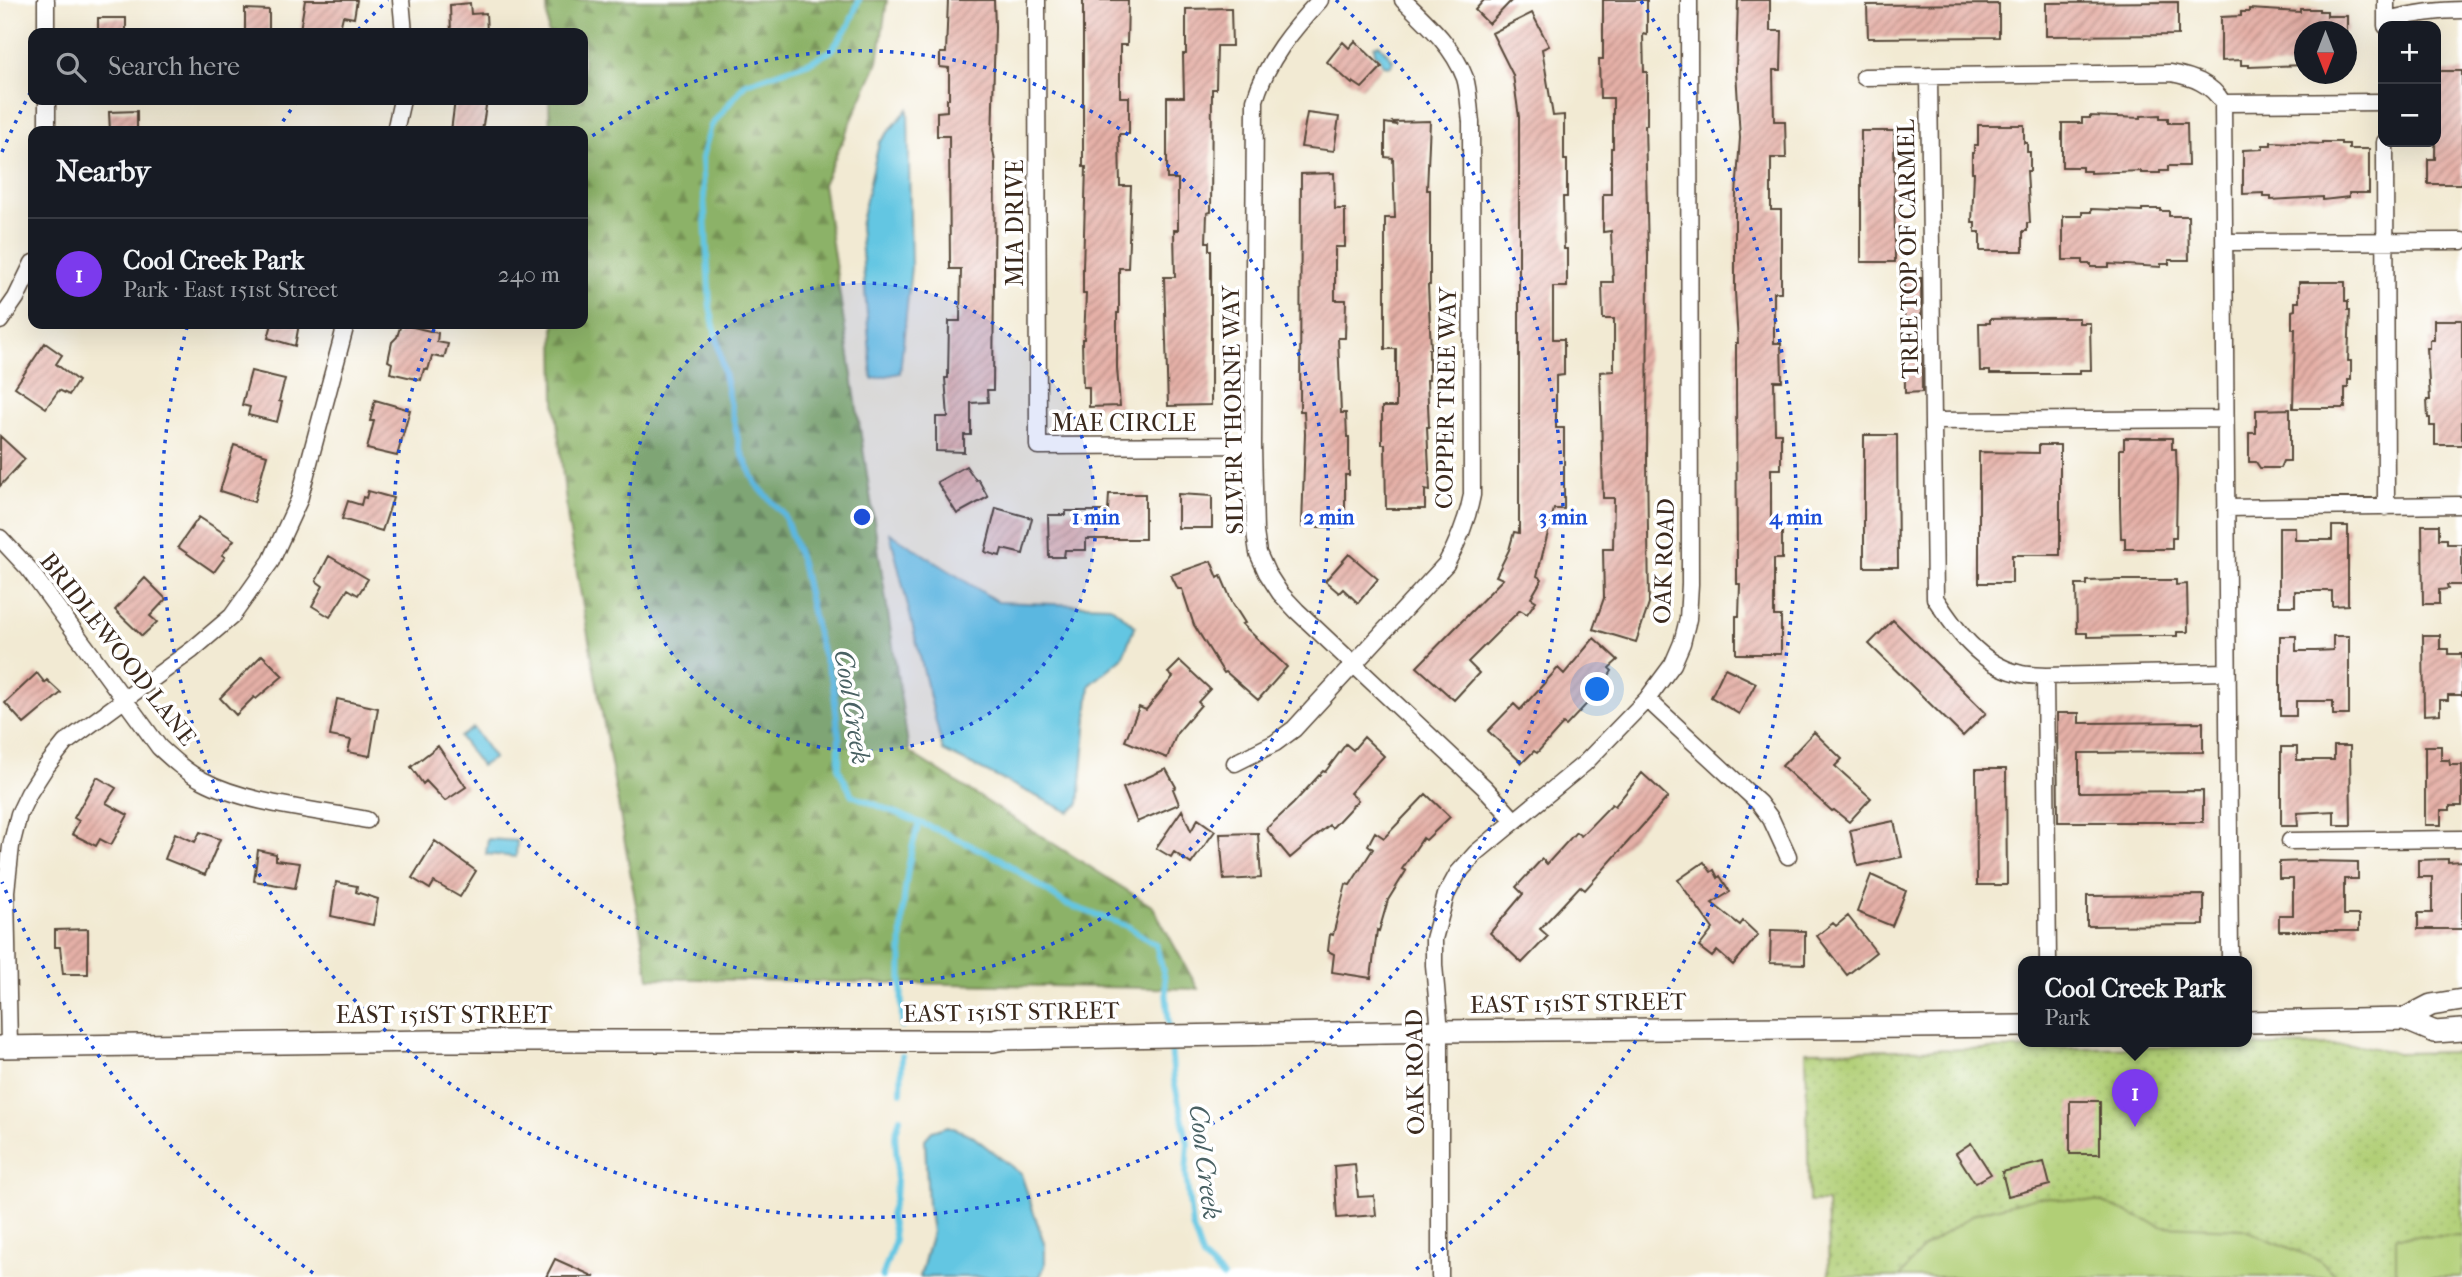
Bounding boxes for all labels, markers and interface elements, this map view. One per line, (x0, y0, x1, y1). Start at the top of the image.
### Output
north arrow (2294, 21, 2357, 84)
map controls (2378, 21, 2441, 147)
button: + (2378, 21, 2441, 84)
search box (28, 28, 588, 105)
icon: search (52, 48, 90, 86)
text: Search here (108, 51, 240, 82)
button: − (2378, 84, 2441, 147)
street label: TREE TOP OF CARMEL (1892, 118, 1924, 379)
text: Nearby (56, 154, 151, 189)
street label: MIA DRIVE (1001, 159, 1029, 287)
text: Cool Creek Park (123, 245, 304, 276)
text: 1 (75, 261, 83, 288)
text: 240 m (498, 261, 560, 288)
text: Park · East 151st Street (123, 276, 338, 303)
street label: SILVER THORNE WAY (1217, 284, 1249, 535)
street label: COPPER TREE WAY (1430, 286, 1462, 509)
street label: MAE CIRCLE (1052, 409, 1196, 437)
street label: OAK ROAD (1648, 498, 1680, 624)
centre of rings (850, 505, 874, 529)
text: 1 min (1072, 505, 1121, 529)
text: 2 min (1303, 505, 1355, 529)
text: 3 min (1539, 505, 1588, 529)
text: 4 min (1769, 505, 1823, 530)
street label: BRIDLEWOOD LANE (34, 547, 202, 751)
water label: Cool Creek (828, 647, 876, 767)
your location (1580, 672, 1614, 706)
popup (2018, 956, 2252, 1047)
text: Cool Creek Park (2044, 973, 2226, 1004)
street label: EAST 151ST STREET (1470, 987, 1687, 1019)
street label: EAST 151ST STREET (903, 996, 1120, 1028)
street label: EAST 151ST STREET (336, 1001, 553, 1029)
text: Park (2044, 1004, 2090, 1031)
street label: OAK ROAD (1400, 1009, 1430, 1135)
pin: 1 (2112, 1069, 2158, 1127)
water label: Cool Creek (1183, 1103, 1227, 1221)

